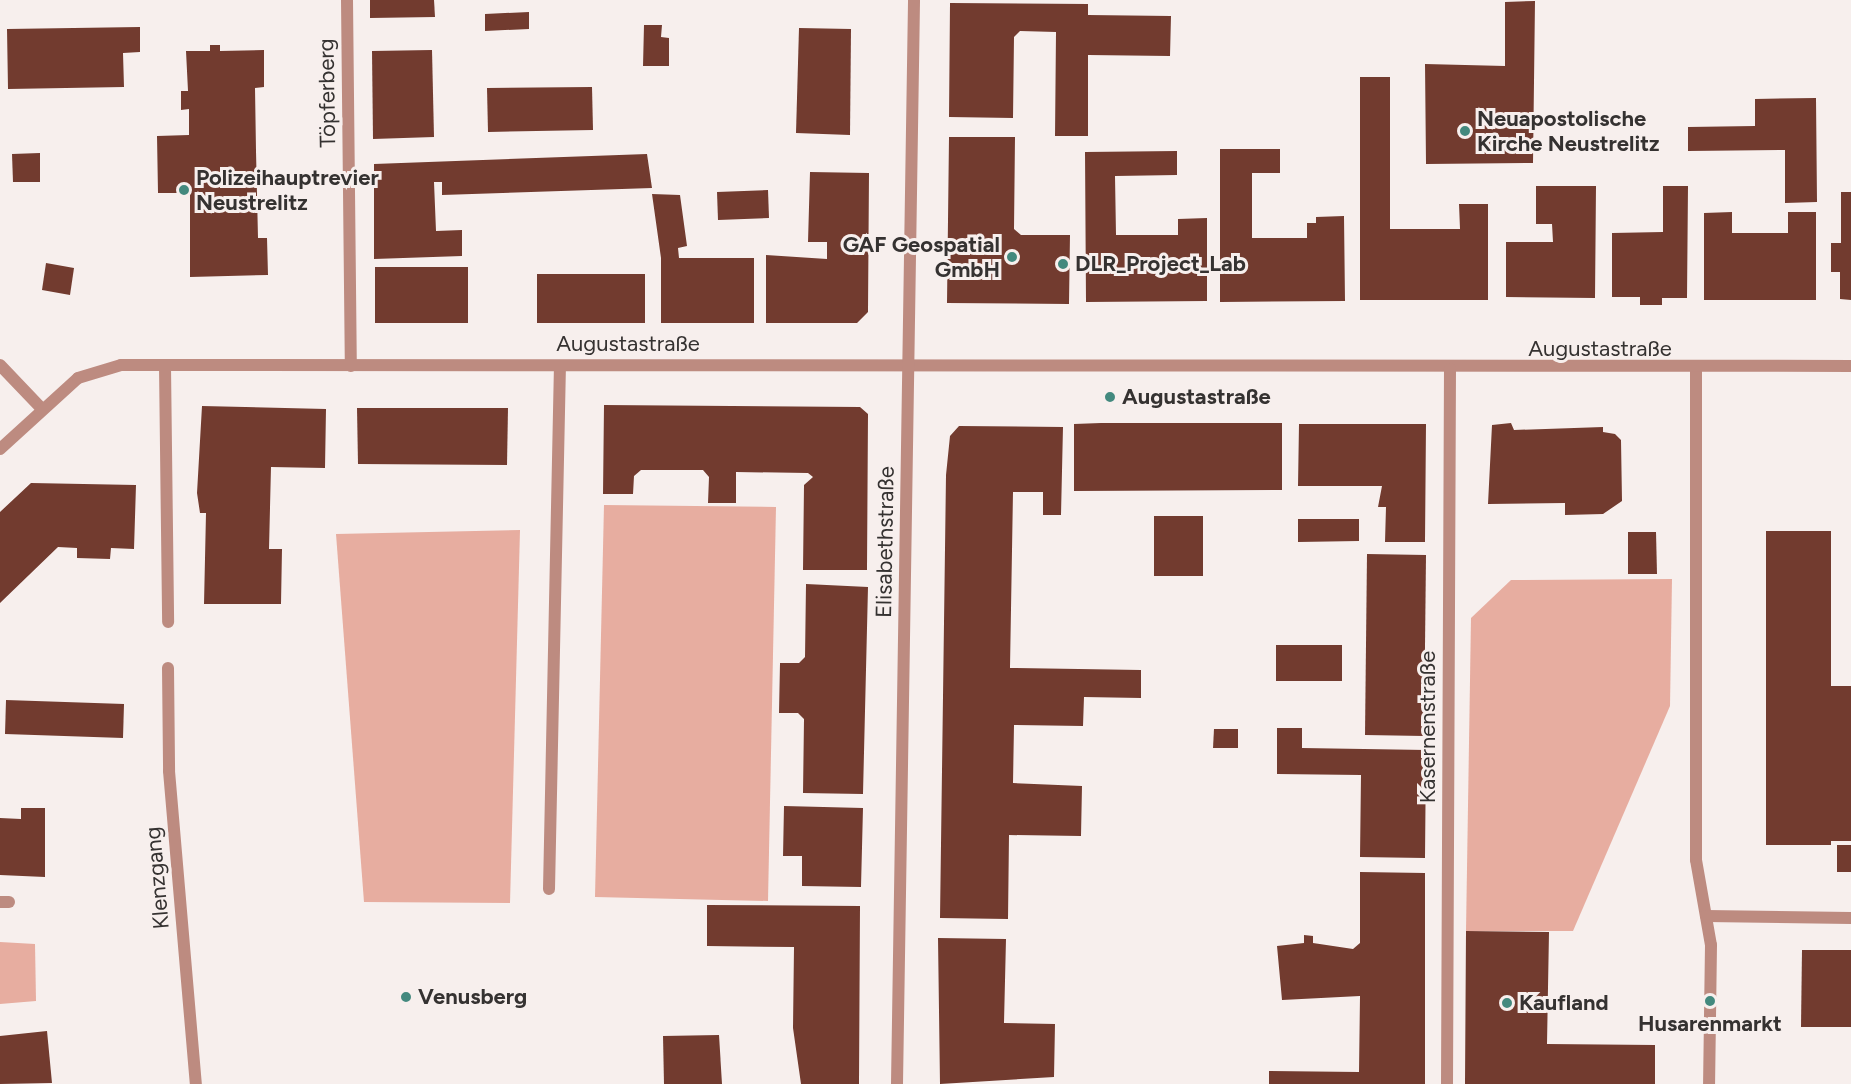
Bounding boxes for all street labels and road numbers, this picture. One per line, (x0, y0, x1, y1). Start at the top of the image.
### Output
street label: Töpferberg (313, 38, 341, 148)
street label: Augustastraße (556, 331, 700, 357)
street label: Augustastraße (1528, 336, 1672, 362)
street label: Elisabethstraße (870, 466, 900, 618)
street label: Kasernenstraße (1415, 651, 1441, 803)
street label: Klenzgang (139, 826, 175, 930)

